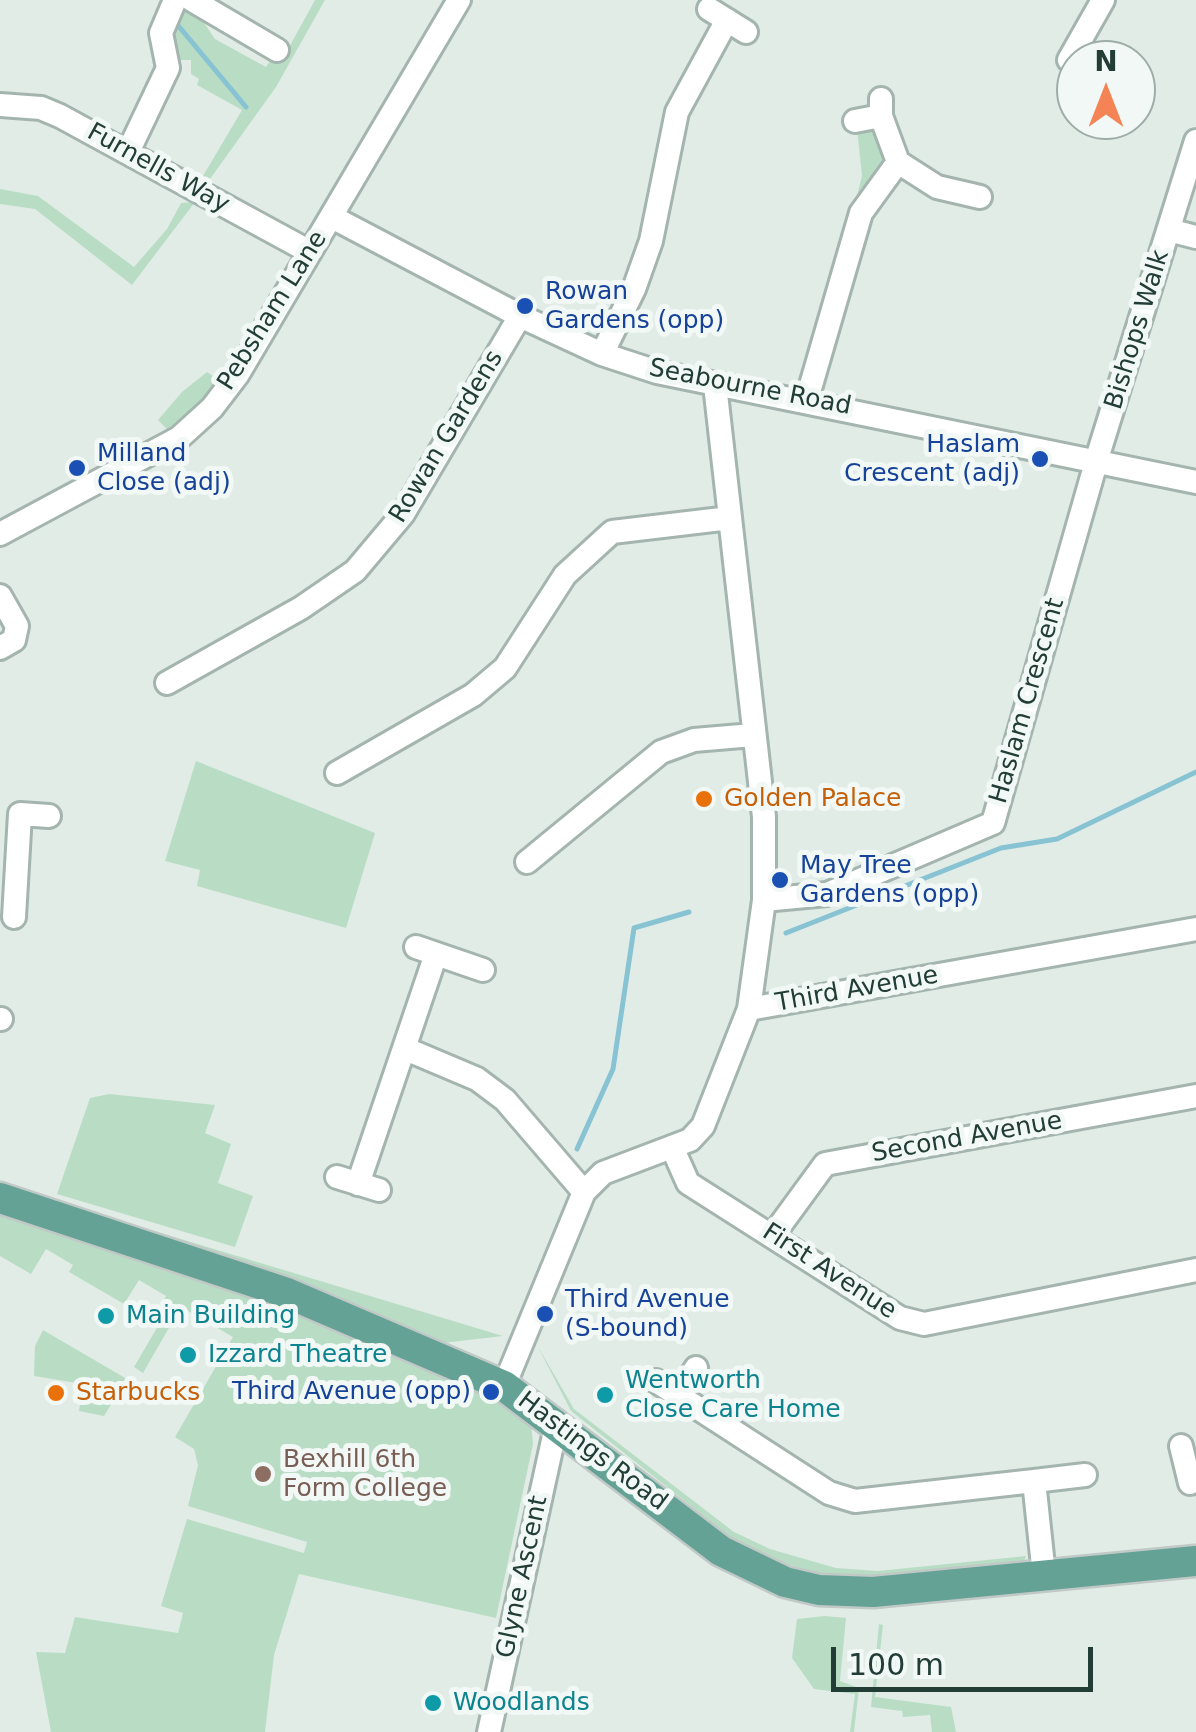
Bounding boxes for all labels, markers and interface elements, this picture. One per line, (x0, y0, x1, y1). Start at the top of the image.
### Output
north arrow (1056, 40, 1156, 140)
text: N (1094, 45, 1118, 78)
street label: Furnells Way (82, 118, 234, 220)
street label: Pebsham Lane (212, 226, 334, 396)
street label: Bishops Walk (1100, 247, 1176, 413)
place label: Rowan Gardens (opp) (545, 277, 724, 336)
marker: Rowan Gardens (opp) (514, 295, 536, 317)
street label: Rowan Gardens (384, 345, 510, 529)
street label: Seabourne Road (646, 354, 854, 422)
place label: Haslam Crescent (adj) (844, 430, 1020, 489)
place label: Milland Close (adj) (97, 439, 231, 498)
marker: Haslam Crescent (adj) (1029, 448, 1051, 470)
marker: Milland Close (adj) (66, 457, 88, 479)
street label: Haslam Crescent (984, 595, 1072, 807)
place label: Golden Palace (724, 784, 901, 814)
marker: Golden Palace (693, 788, 715, 810)
place label: May Tree Gardens (opp) (800, 851, 979, 910)
marker: May Tree Gardens (opp) (769, 869, 791, 891)
street label: Third Avenue (773, 961, 941, 1019)
street label: Second Avenue (869, 1106, 1065, 1170)
street label: First Avenue (756, 1218, 902, 1326)
place label: Third Avenue (S-bound) (565, 1285, 730, 1344)
place label: Main Building (126, 1301, 295, 1331)
marker: Third Avenue (S-bound) (534, 1303, 556, 1325)
marker: Main Building (95, 1305, 117, 1327)
place label: Izzard Theatre (208, 1340, 387, 1370)
marker: Izzard Theatre (177, 1344, 199, 1366)
place label: Wentworth Close Care Home (625, 1366, 841, 1425)
place label: Third Avenue (opp) (232, 1377, 471, 1407)
place label: Starbucks (76, 1378, 200, 1408)
marker: Third Avenue (opp) (480, 1381, 502, 1403)
marker: Starbucks (45, 1382, 67, 1404)
marker: Wentworth Close Care Home (594, 1384, 616, 1406)
street label: Hastings Road (511, 1386, 673, 1518)
place label: Bexhill 6th Form College (283, 1445, 447, 1504)
marker: Bexhill 6th Form College (252, 1463, 274, 1485)
street label: Glyne Ascent (491, 1493, 555, 1661)
scale bar (836, 1627, 1098, 1689)
text: 100 m (848, 1647, 944, 1682)
place label: Woodlands (453, 1688, 590, 1718)
marker: Woodlands (422, 1692, 444, 1714)

